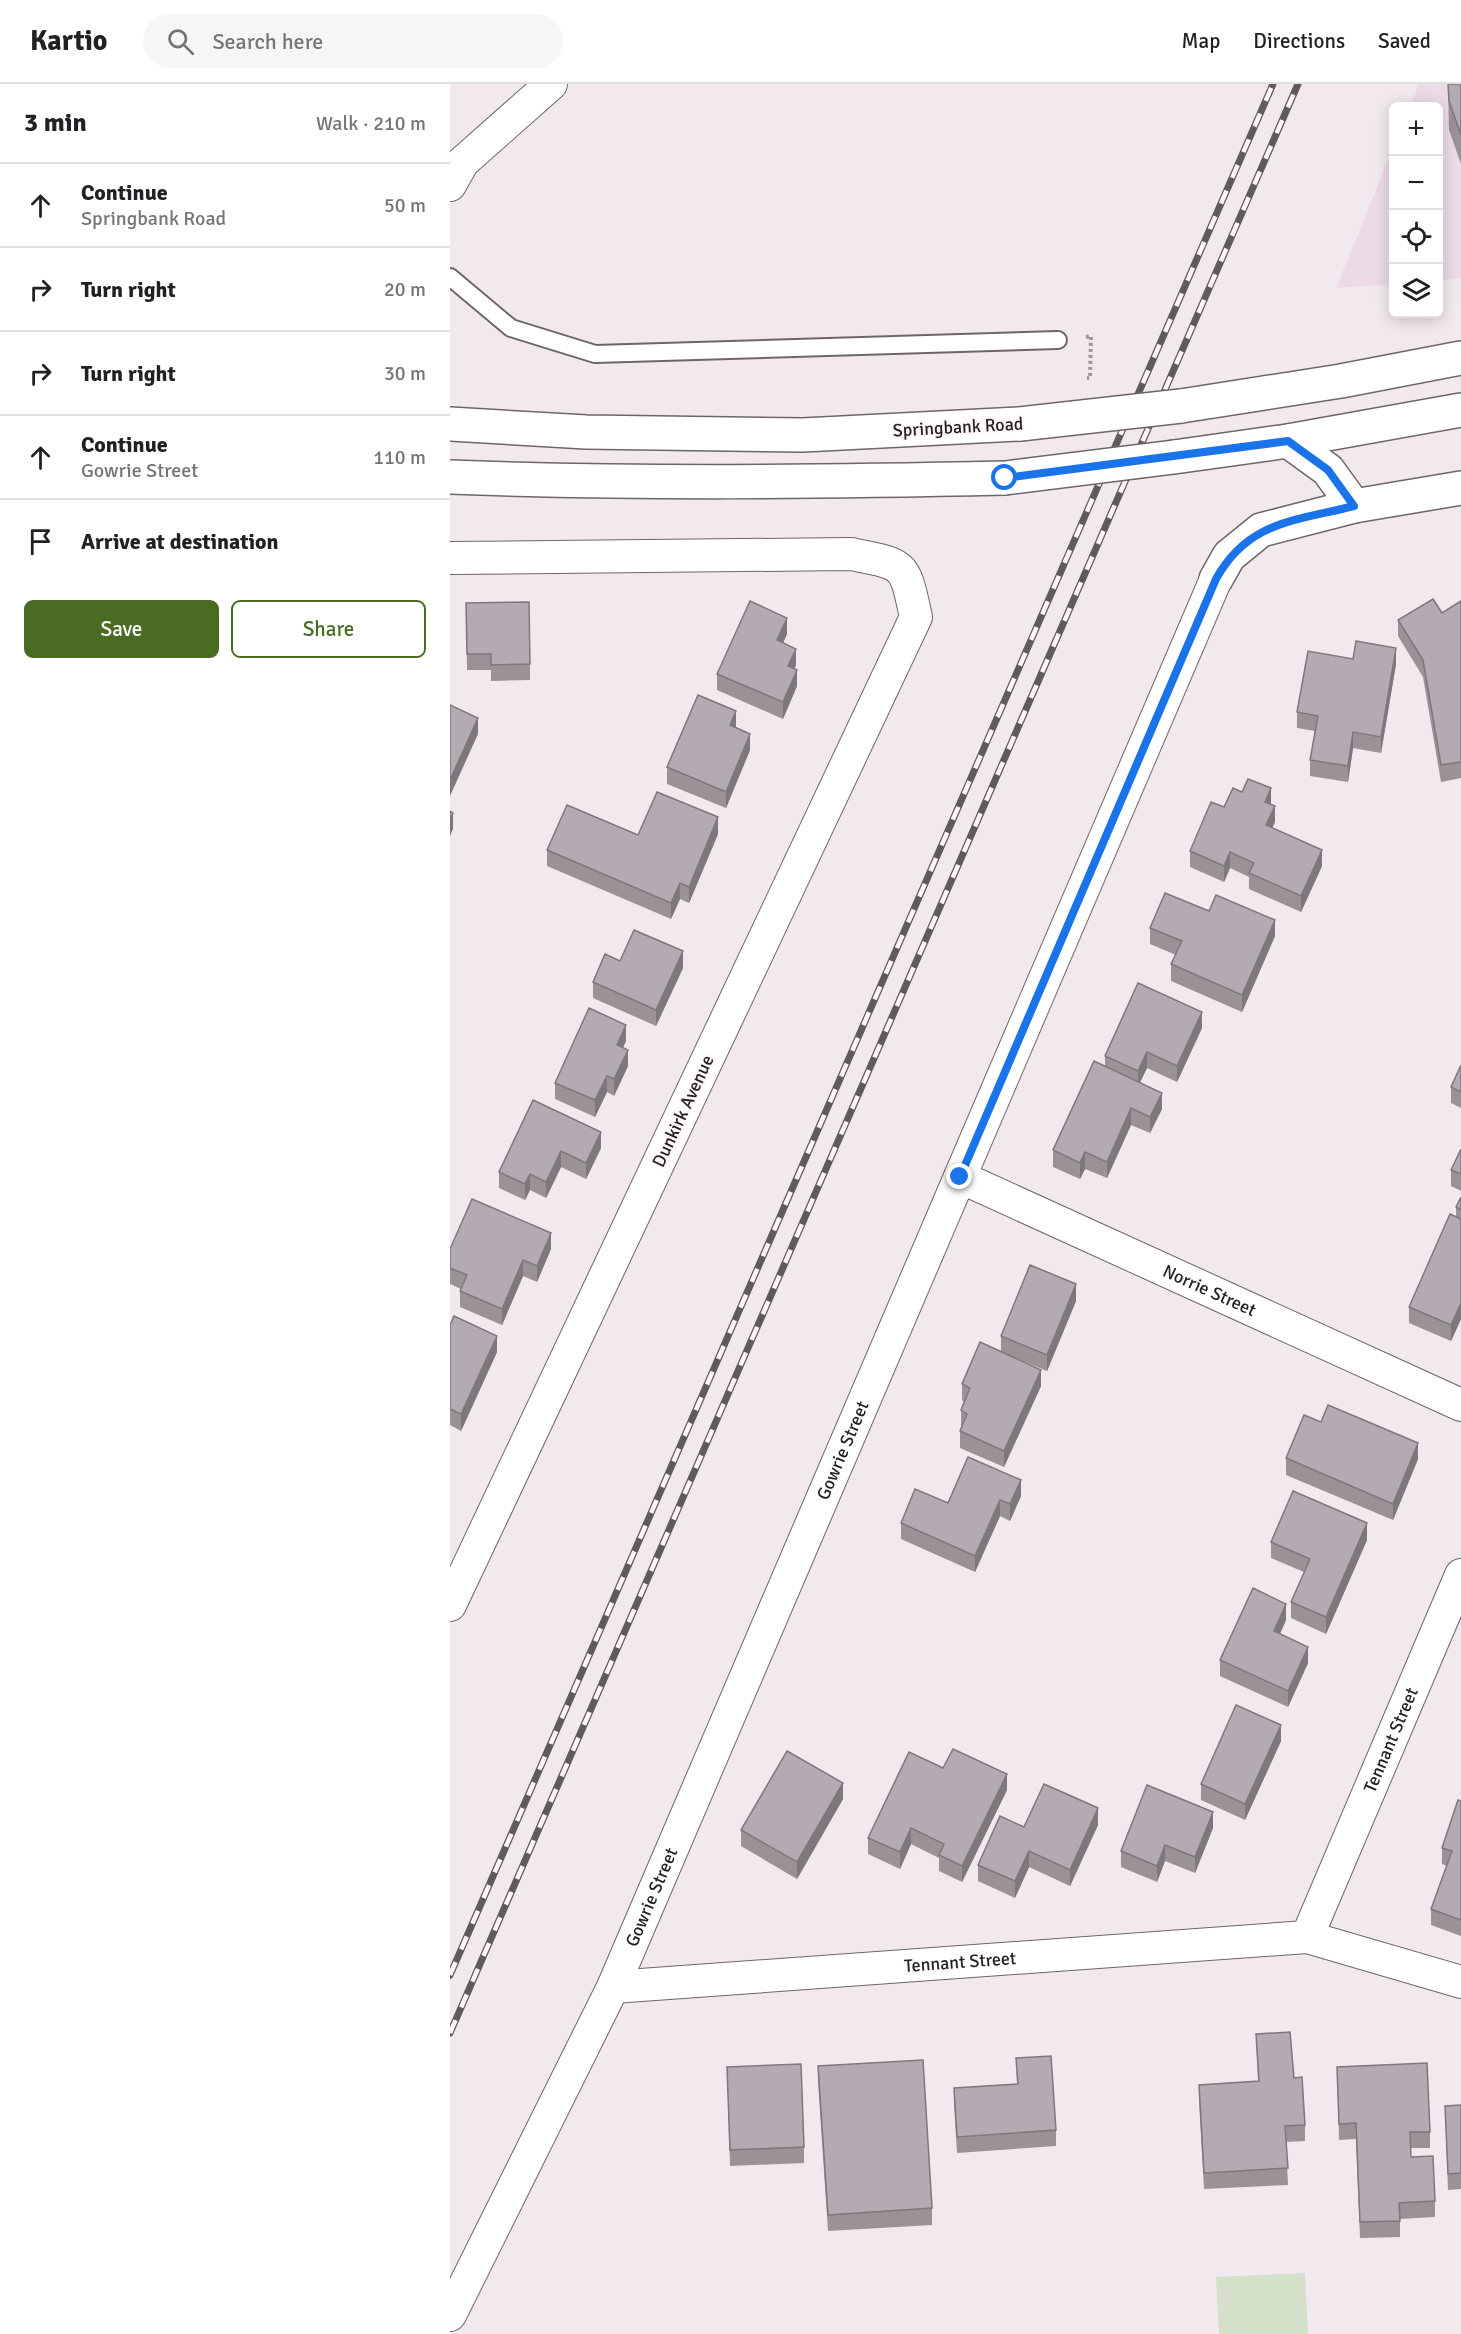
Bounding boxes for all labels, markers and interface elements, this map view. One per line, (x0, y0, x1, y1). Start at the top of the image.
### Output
search box (143, 14, 563, 68)
text: Kartio (30, 24, 107, 58)
icon: search (164, 25, 197, 58)
text: Search here (212, 28, 323, 55)
text: Map (1182, 28, 1220, 54)
text: Directions (1253, 28, 1345, 54)
text: Saved (1378, 28, 1431, 54)
map controls (1389, 102, 1443, 318)
button: + (1389, 102, 1443, 156)
text: 3 min (24, 107, 87, 139)
text: Walk · 210 m (316, 111, 426, 136)
button: − (1389, 156, 1443, 210)
text: Continue (81, 179, 168, 206)
icon: ahead (24, 189, 57, 222)
text: 50 m (384, 193, 426, 218)
text: Springbank Road (81, 206, 226, 231)
button: locate (1389, 210, 1443, 264)
button: layers (1389, 264, 1443, 318)
icon: right (24, 273, 57, 306)
text: Turn right (81, 276, 176, 303)
text: 20 m (384, 277, 426, 302)
icon: right (24, 357, 57, 390)
text: Turn right (81, 360, 176, 387)
text: 30 m (384, 361, 426, 386)
street label: Springbank Road (892, 413, 1024, 441)
text: Continue (81, 431, 168, 458)
icon: ahead (24, 441, 57, 474)
text: 110 m (373, 445, 426, 470)
text: Gowrie Street (81, 458, 198, 483)
route start (991, 464, 1017, 490)
icon: arrive (24, 525, 57, 558)
text: Arrive at destination (81, 528, 278, 555)
button: Save (24, 600, 219, 658)
button: Share (231, 600, 426, 658)
street label: Dunkirk Avenue (647, 1051, 719, 1171)
route end (946, 1163, 972, 1189)
street label: Norrie Street (1159, 1260, 1259, 1321)
street label: Gowrie Street (812, 1398, 874, 1503)
street label: Tennant Street (1359, 1684, 1423, 1796)
street label: Gowrie Street (621, 1844, 682, 1950)
street label: Tennant Street (903, 1947, 1017, 1977)

